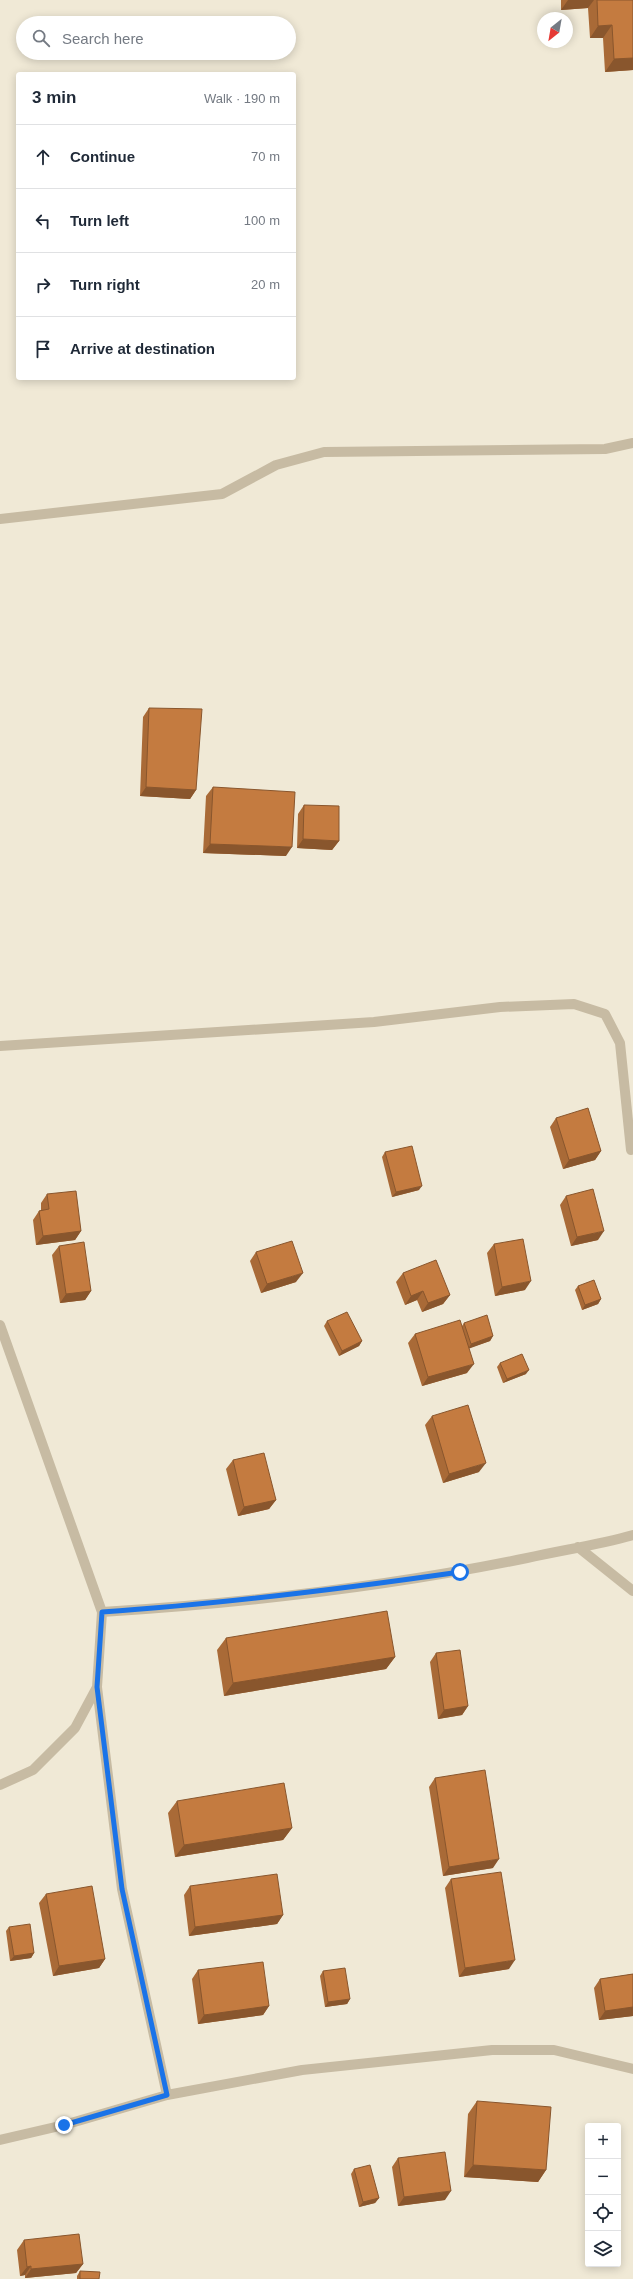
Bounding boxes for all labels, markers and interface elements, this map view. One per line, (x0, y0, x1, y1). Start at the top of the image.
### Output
north arrow (537, 12, 573, 48)
search box (16, 16, 296, 60)
icon: search (30, 27, 52, 49)
text: Search here (62, 30, 144, 47)
text: 3 min (32, 88, 76, 107)
text: Walk · 190 m (204, 91, 280, 106)
icon: ahead (32, 146, 54, 168)
text: Continue (70, 148, 135, 165)
text: 70 m (251, 149, 280, 164)
icon: left (32, 210, 54, 232)
text: Turn left (70, 212, 129, 229)
text: 100 m (244, 213, 280, 228)
icon: right (32, 274, 54, 296)
text: Turn right (70, 276, 140, 293)
text: 20 m (251, 277, 280, 292)
icon: arrive (32, 338, 54, 360)
text: Arrive at destination (70, 340, 215, 357)
route start (451, 1563, 469, 1581)
route end (55, 2116, 73, 2134)
map controls (585, 2123, 621, 2267)
button: + (585, 2123, 621, 2159)
button: − (585, 2159, 621, 2195)
button: locate (585, 2195, 621, 2231)
button: layers (585, 2231, 621, 2267)

